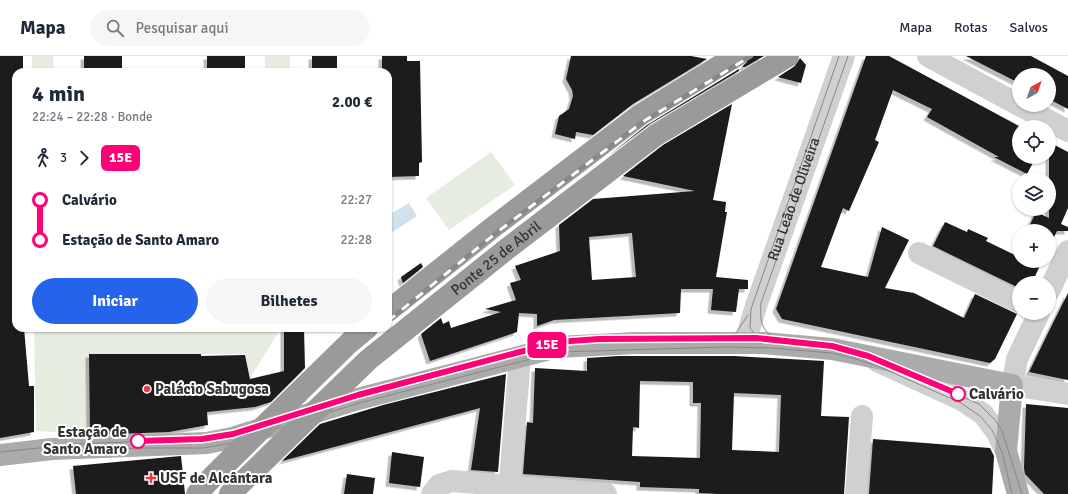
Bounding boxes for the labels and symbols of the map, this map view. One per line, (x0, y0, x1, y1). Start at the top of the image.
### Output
north arrow (1012, 68, 1056, 112)
street label: Rua Leão de Oliveira (764, 135, 824, 263)
street label: Ponte 25 de Abril (447, 217, 545, 299)
line badge: 15E (524, 332, 570, 358)
place label: Palácio Sabugosa (155, 380, 269, 398)
marker: Palácio Sabugosa (142, 384, 152, 394)
place label: Calvário (969, 385, 1024, 403)
marker: Calvário (950, 386, 966, 402)
place label: Estação de Santo Amaro (43, 423, 127, 458)
marker: Estação de Santo Amaro (130, 433, 146, 449)
place label: USF de Alcântara (160, 469, 273, 487)
marker: USF de Alcântara (145, 472, 157, 484)

